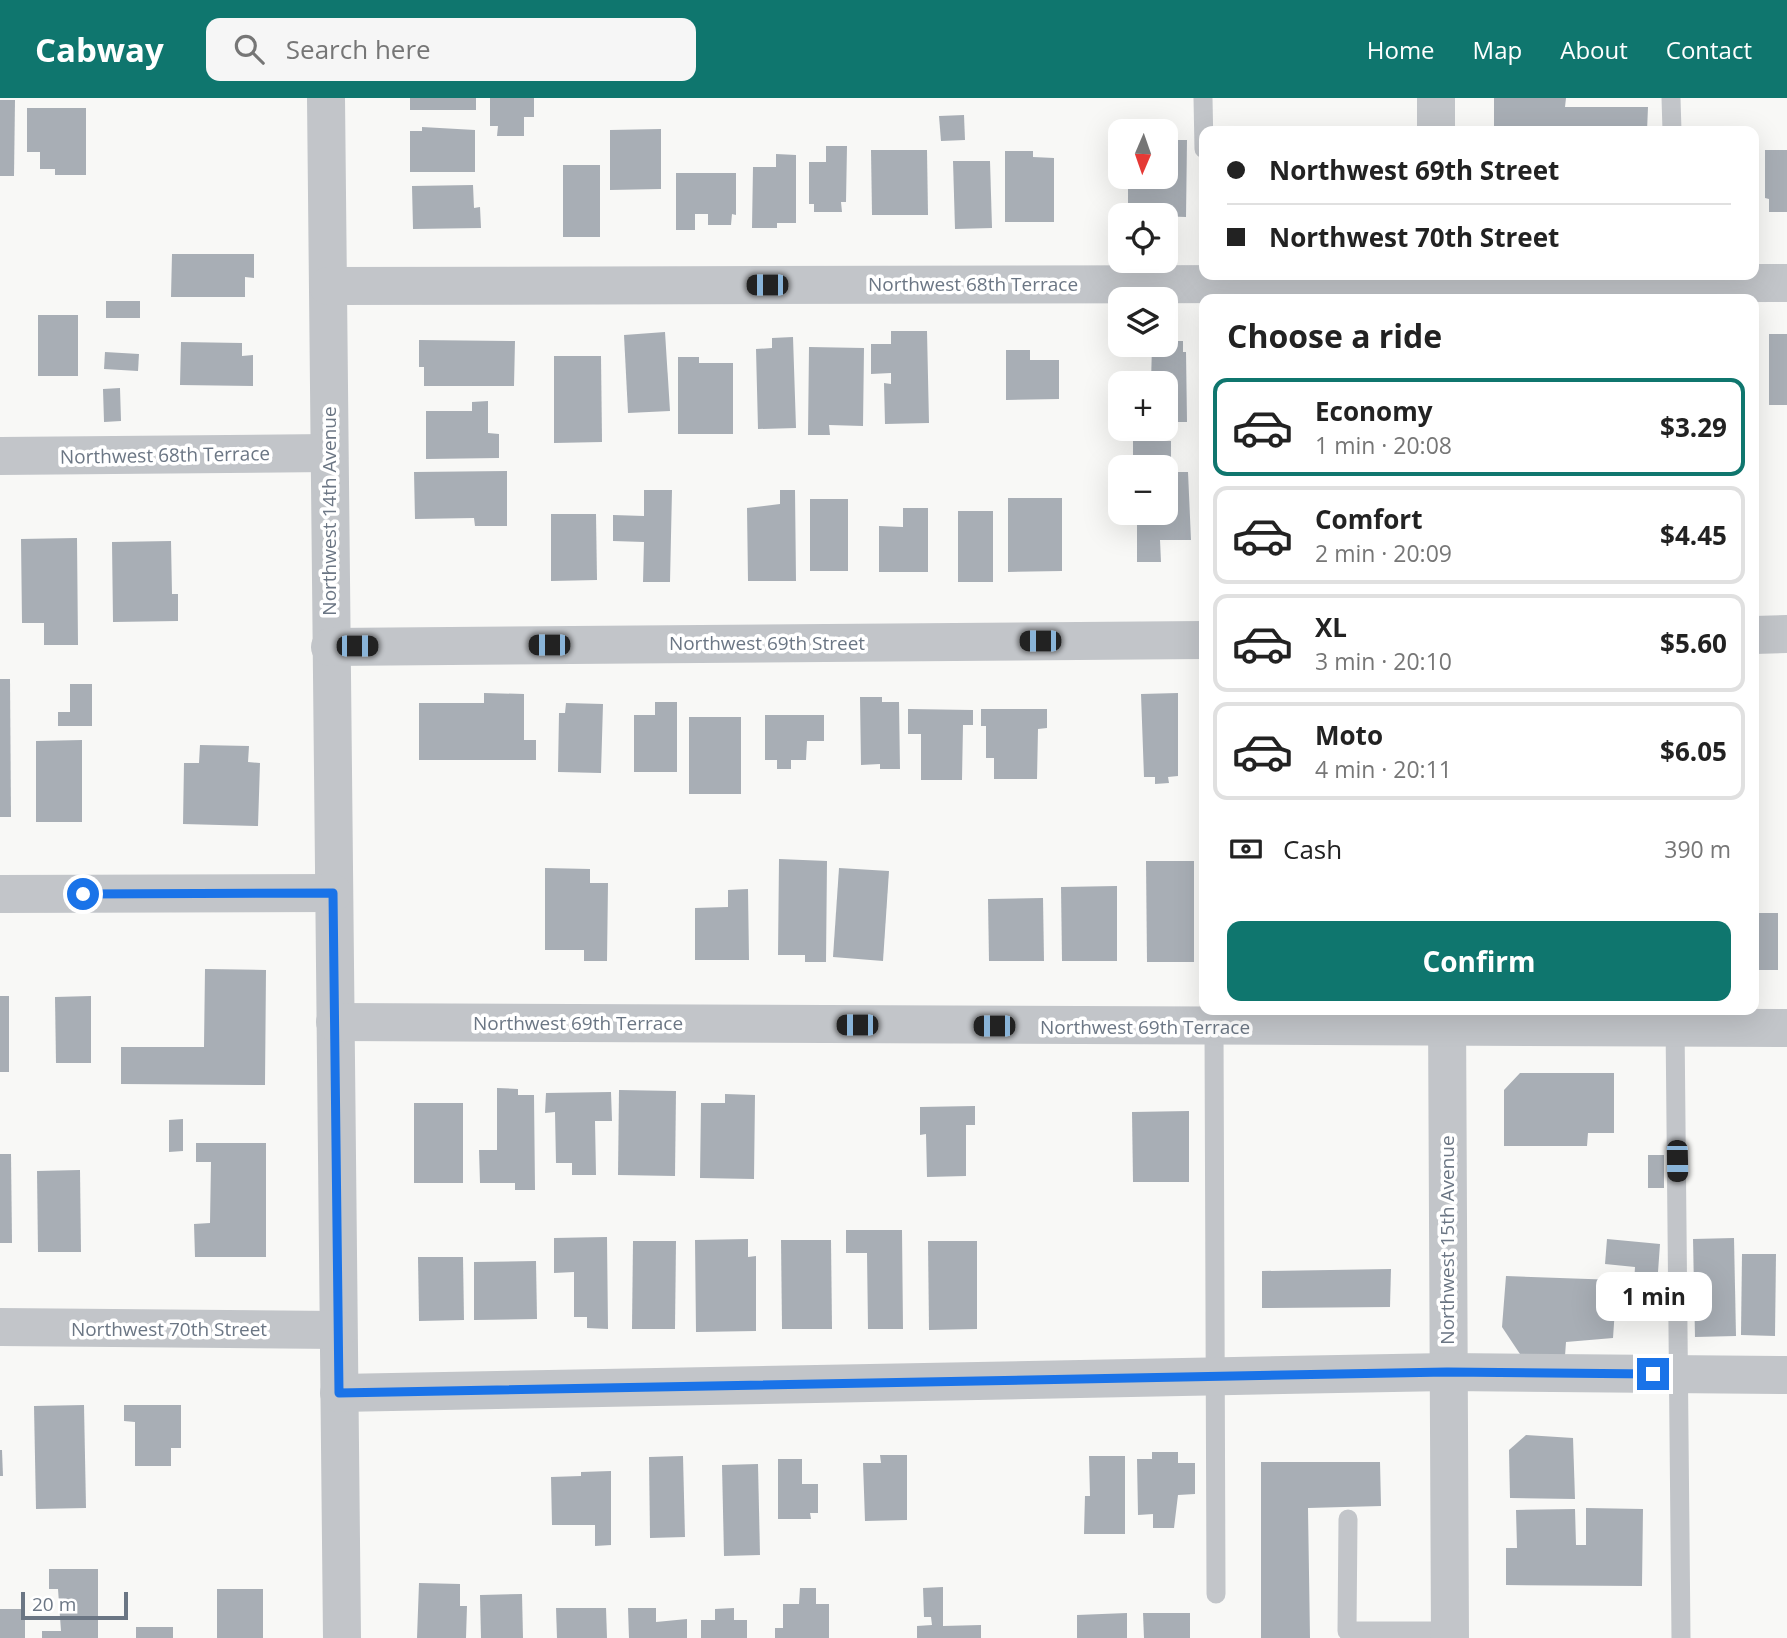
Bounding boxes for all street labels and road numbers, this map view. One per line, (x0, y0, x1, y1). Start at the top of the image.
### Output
street label: Northwest 68th Terrace (868, 271, 1078, 297)
street label: Northwest 14th Avenue (316, 406, 342, 616)
street label: Northwest 68th Terrace (60, 440, 270, 470)
street label: Northwest 69th Street (669, 630, 865, 656)
street label: Northwest 69th Terrace (473, 1010, 683, 1036)
street label: Northwest 69th Terrace (1040, 1014, 1250, 1040)
street label: Northwest 15th Avenue (1434, 1135, 1460, 1345)
street label: Northwest 70th Street (71, 1316, 267, 1342)

